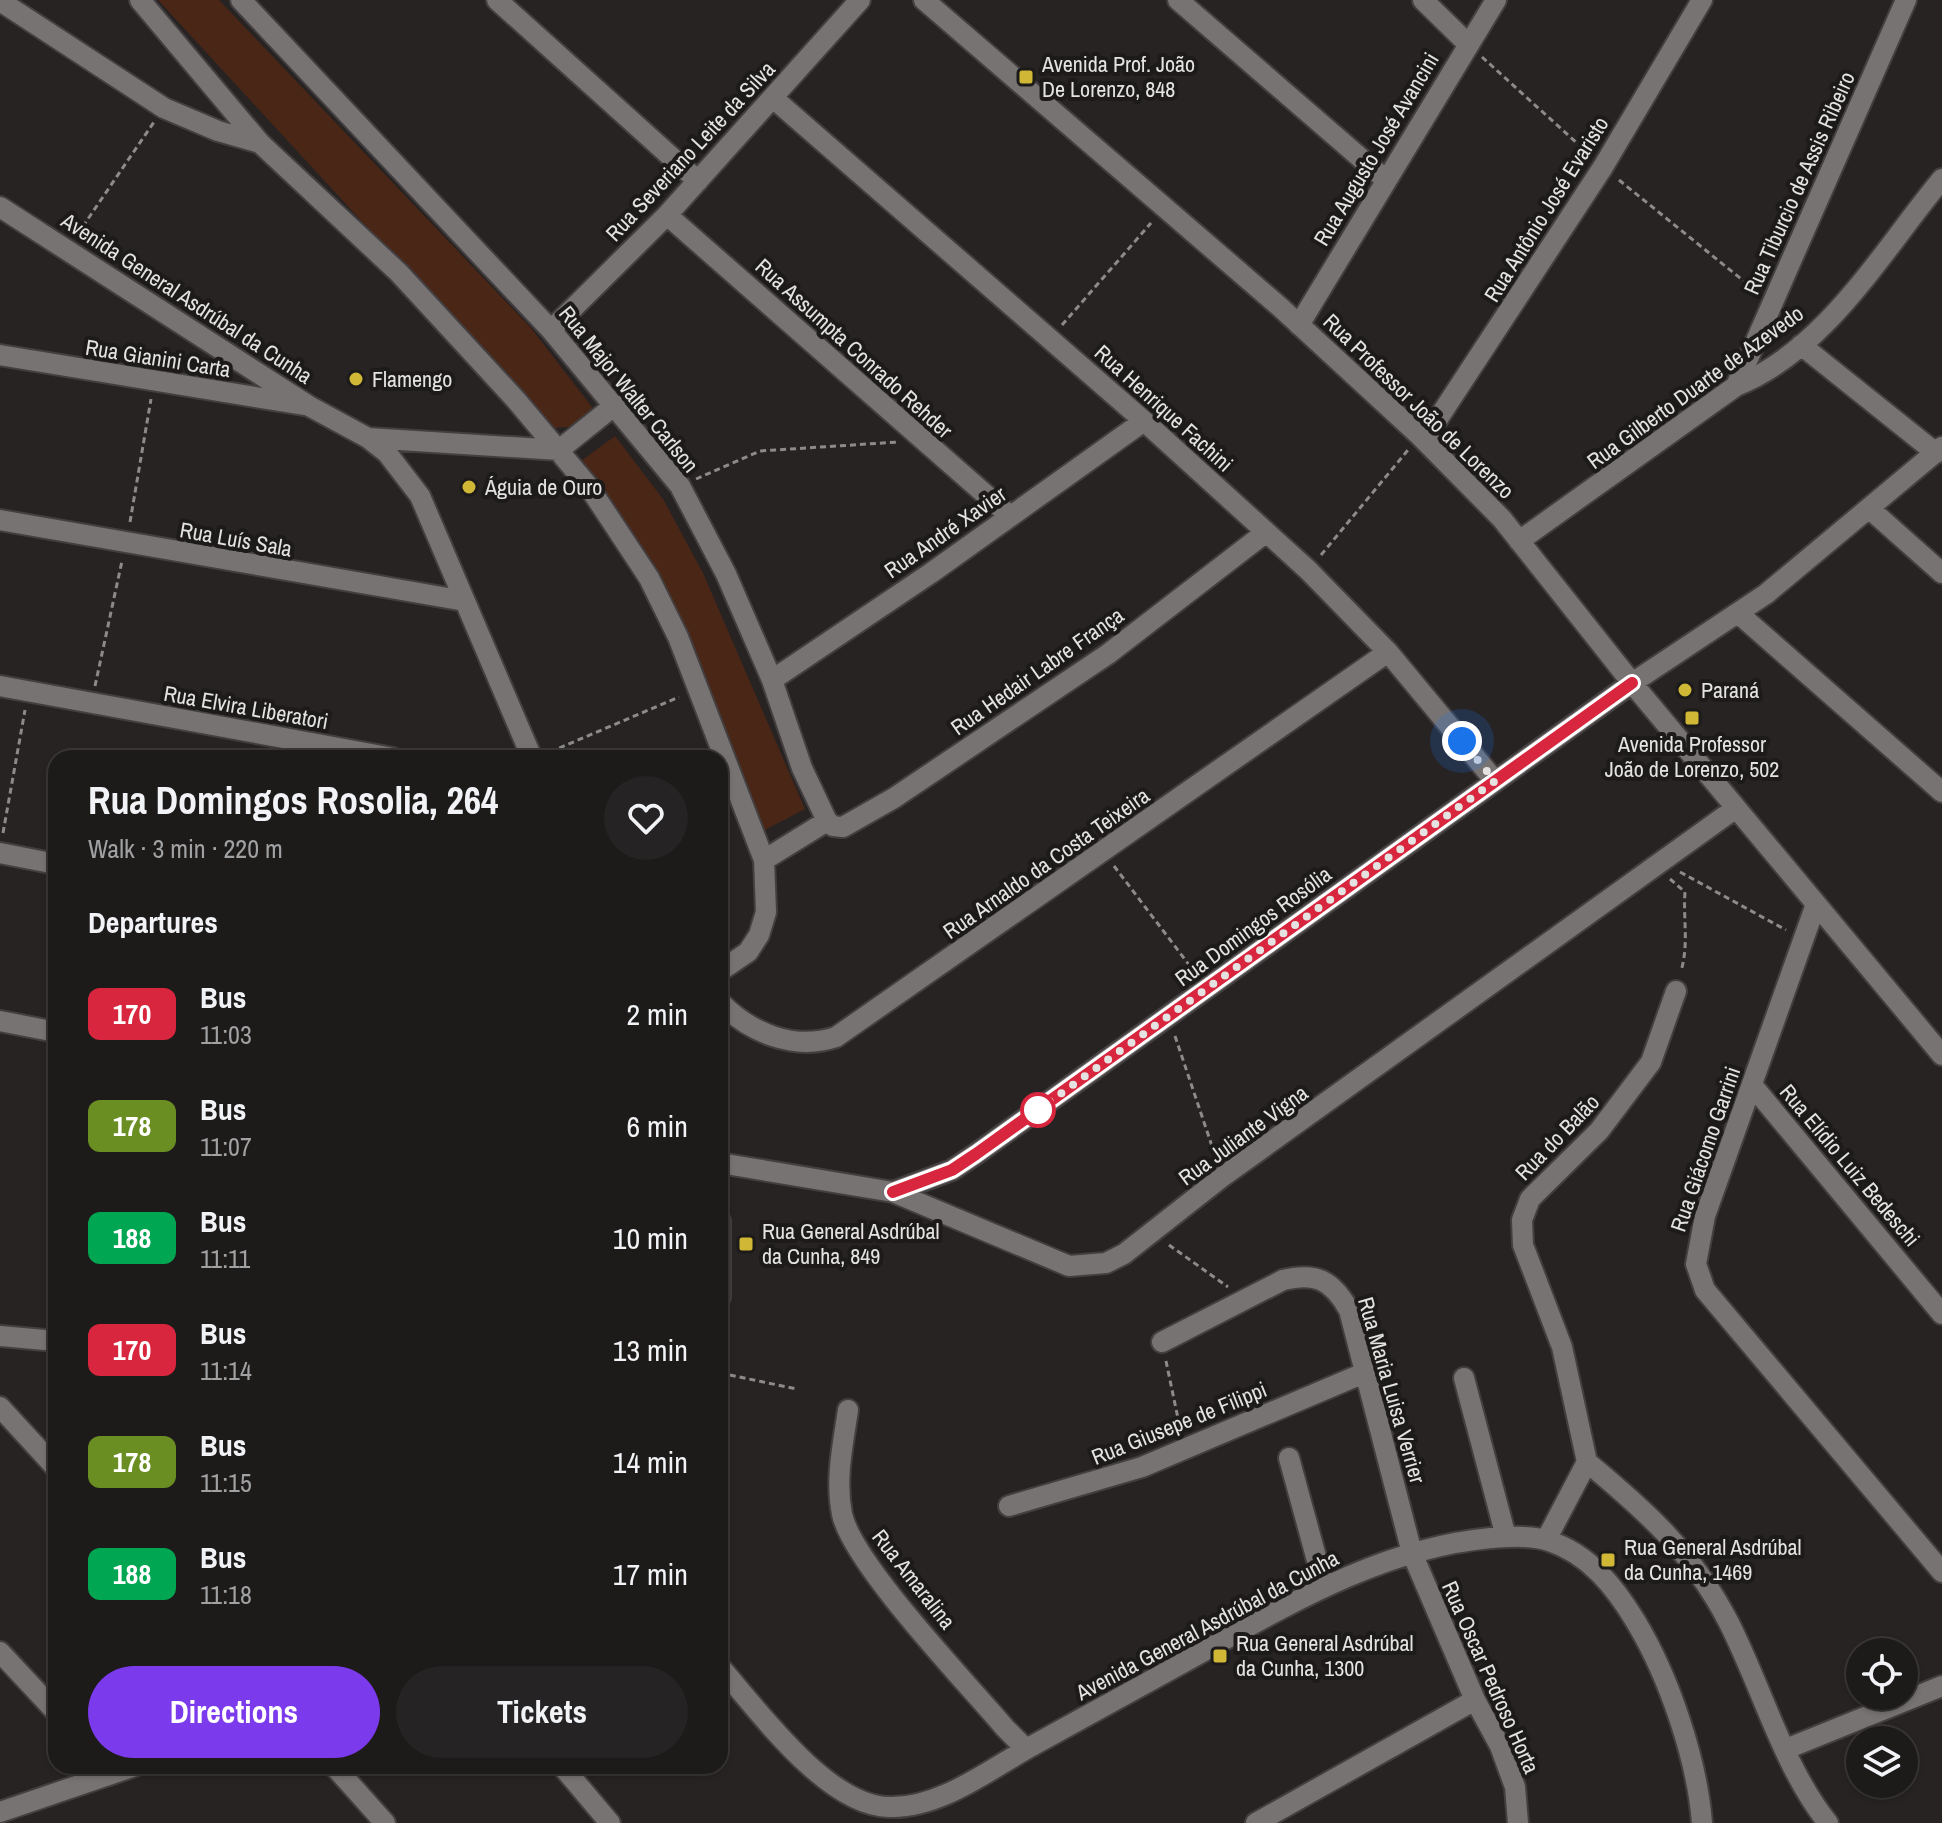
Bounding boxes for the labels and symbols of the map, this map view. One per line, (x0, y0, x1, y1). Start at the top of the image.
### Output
street label: Rua Augusto José Avancini (1306, 47, 1446, 251)
place label: Avenida Prof. João De Lorenzo, 848 (1041, 49, 1195, 104)
street label: Rua Severiano Leite da Silva (599, 55, 781, 247)
street label: Rua Tiburcio de Assis Ribeiro (1736, 67, 1862, 299)
marker: Avenida Prof. João De Lorenzo, 848 (1017, 68, 1035, 86)
street label: Rua Antônio José Evaristo (1477, 110, 1615, 308)
street label: Avenida General Asdrúbal da Cunha (55, 205, 318, 391)
street label: Rua Assumpta Conrado Rehder (749, 251, 959, 445)
street label: Rua Gilberto Duarte de Azevedo (1581, 298, 1809, 476)
street label: Rua Major Walter Carlson (552, 299, 706, 479)
street label: Rua Professor João de Lorenzo (1317, 307, 1521, 505)
street label: Rua Gianini Carta (83, 332, 233, 384)
street label: Rua Henrique Fachini (1088, 338, 1240, 478)
place label: Flamengo (372, 364, 452, 394)
marker: Flamengo (347, 370, 365, 388)
place label: Águia de Ouro (484, 472, 602, 502)
marker: Águia de Ouro (460, 478, 478, 496)
street label: Rua André Xavier (878, 479, 1012, 585)
street label: Rua Luís Sala (178, 514, 294, 564)
street label: Rua Hedair Labre França (945, 600, 1129, 742)
place label: Paraná (1701, 675, 1759, 705)
street label: Rua Elvira Liberatori (161, 678, 331, 736)
marker: Paraná (1676, 681, 1694, 699)
marker: Avenida Professor João de Lorenzo, 502 (1683, 709, 1701, 727)
your location (1442, 721, 1482, 761)
place label: Avenida Professor João de Lorenzo, 502 (1605, 729, 1779, 784)
street label: Rua Arnaldo da Costa Teixeira (937, 780, 1155, 946)
street label: Rua Domingos Rosólia (1169, 859, 1337, 993)
street label: Rua Giácomo Garrini (1663, 1063, 1747, 1235)
street label: Rua Elídio Luiz Bedeschi (1773, 1077, 1927, 1253)
street label: Rua Juliante Vigna (1172, 1078, 1314, 1192)
street label: Rua do Balão (1508, 1087, 1606, 1187)
unlabelled marker (1021, 1093, 1055, 1127)
place label: Rua General Asdrúbal da Cunha, 849 (762, 1216, 940, 1271)
marker: Rua General Asdrúbal da Cunha, 849 (737, 1235, 755, 1253)
street label: Rua Maria Luisa Verrier (1351, 1293, 1433, 1487)
street label: Rua Giusepe de Filippi (1087, 1374, 1271, 1472)
street label: Rua Amaralina (865, 1523, 963, 1635)
place label: Rua General Asdrúbal da Cunha, 1469 (1624, 1532, 1802, 1587)
street label: Avenida General Asdrúbal da Cunha (1069, 1543, 1344, 1708)
marker: Rua General Asdrúbal da Cunha, 1469 (1599, 1551, 1617, 1569)
street label: Rua Oscar Pedroso Horta (1435, 1576, 1547, 1778)
place label: Rua General Asdrúbal da Cunha, 1300 (1236, 1628, 1414, 1683)
marker: Rua General Asdrúbal da Cunha, 1300 (1211, 1647, 1229, 1665)

